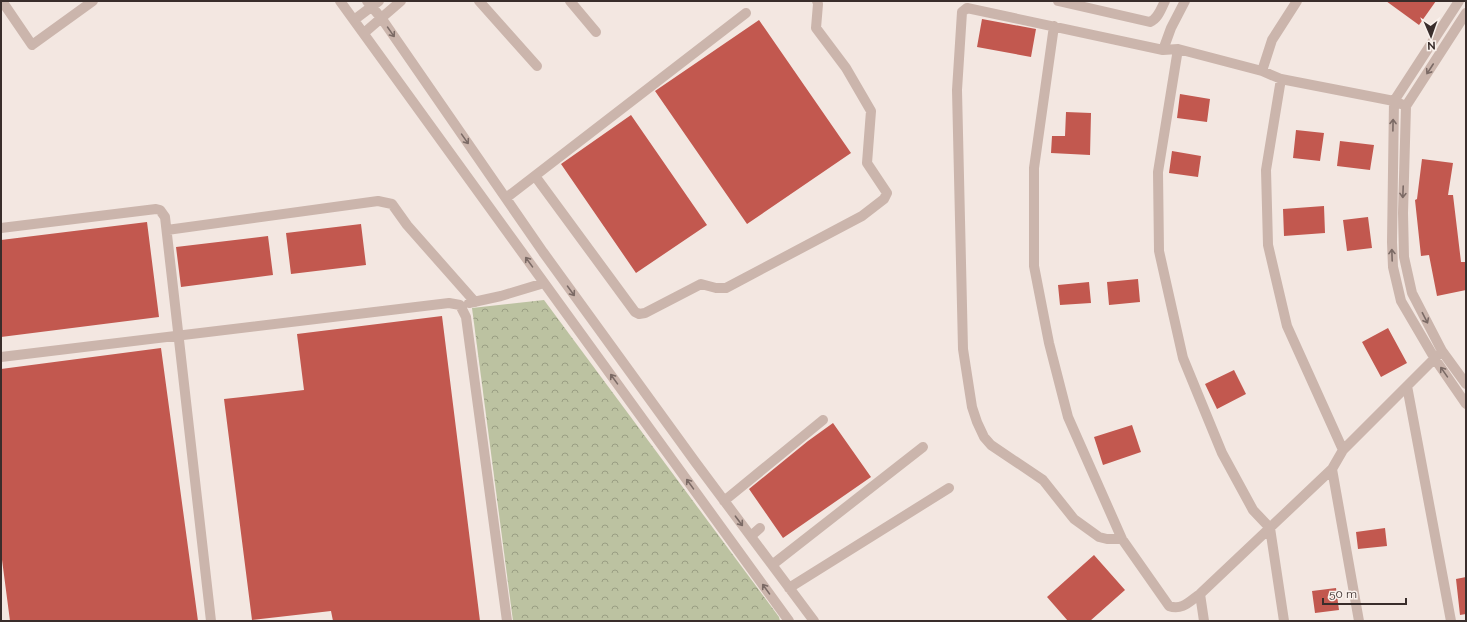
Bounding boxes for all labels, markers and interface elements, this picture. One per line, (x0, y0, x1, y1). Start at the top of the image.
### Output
north arrow (1411, 16, 1451, 56)
one-way arrow (387, 26, 395, 37)
text: N (1427, 39, 1436, 52)
one-way arrow (1426, 63, 1434, 74)
one-way arrow (1389, 119, 1397, 132)
one-way arrow (461, 133, 469, 144)
one-way arrow (1400, 185, 1407, 198)
one-way arrow (1388, 249, 1396, 262)
one-way arrow (525, 257, 533, 268)
one-way arrow (567, 286, 575, 297)
one-way arrow (1422, 311, 1429, 323)
one-way arrow (1440, 367, 1448, 378)
one-way arrow (610, 373, 618, 384)
one-way arrow (686, 479, 694, 490)
one-way arrow (735, 515, 743, 526)
scale bar (1323, 580, 1406, 606)
one-way arrow (762, 584, 770, 595)
text: 50 m (1329, 587, 1357, 601)

